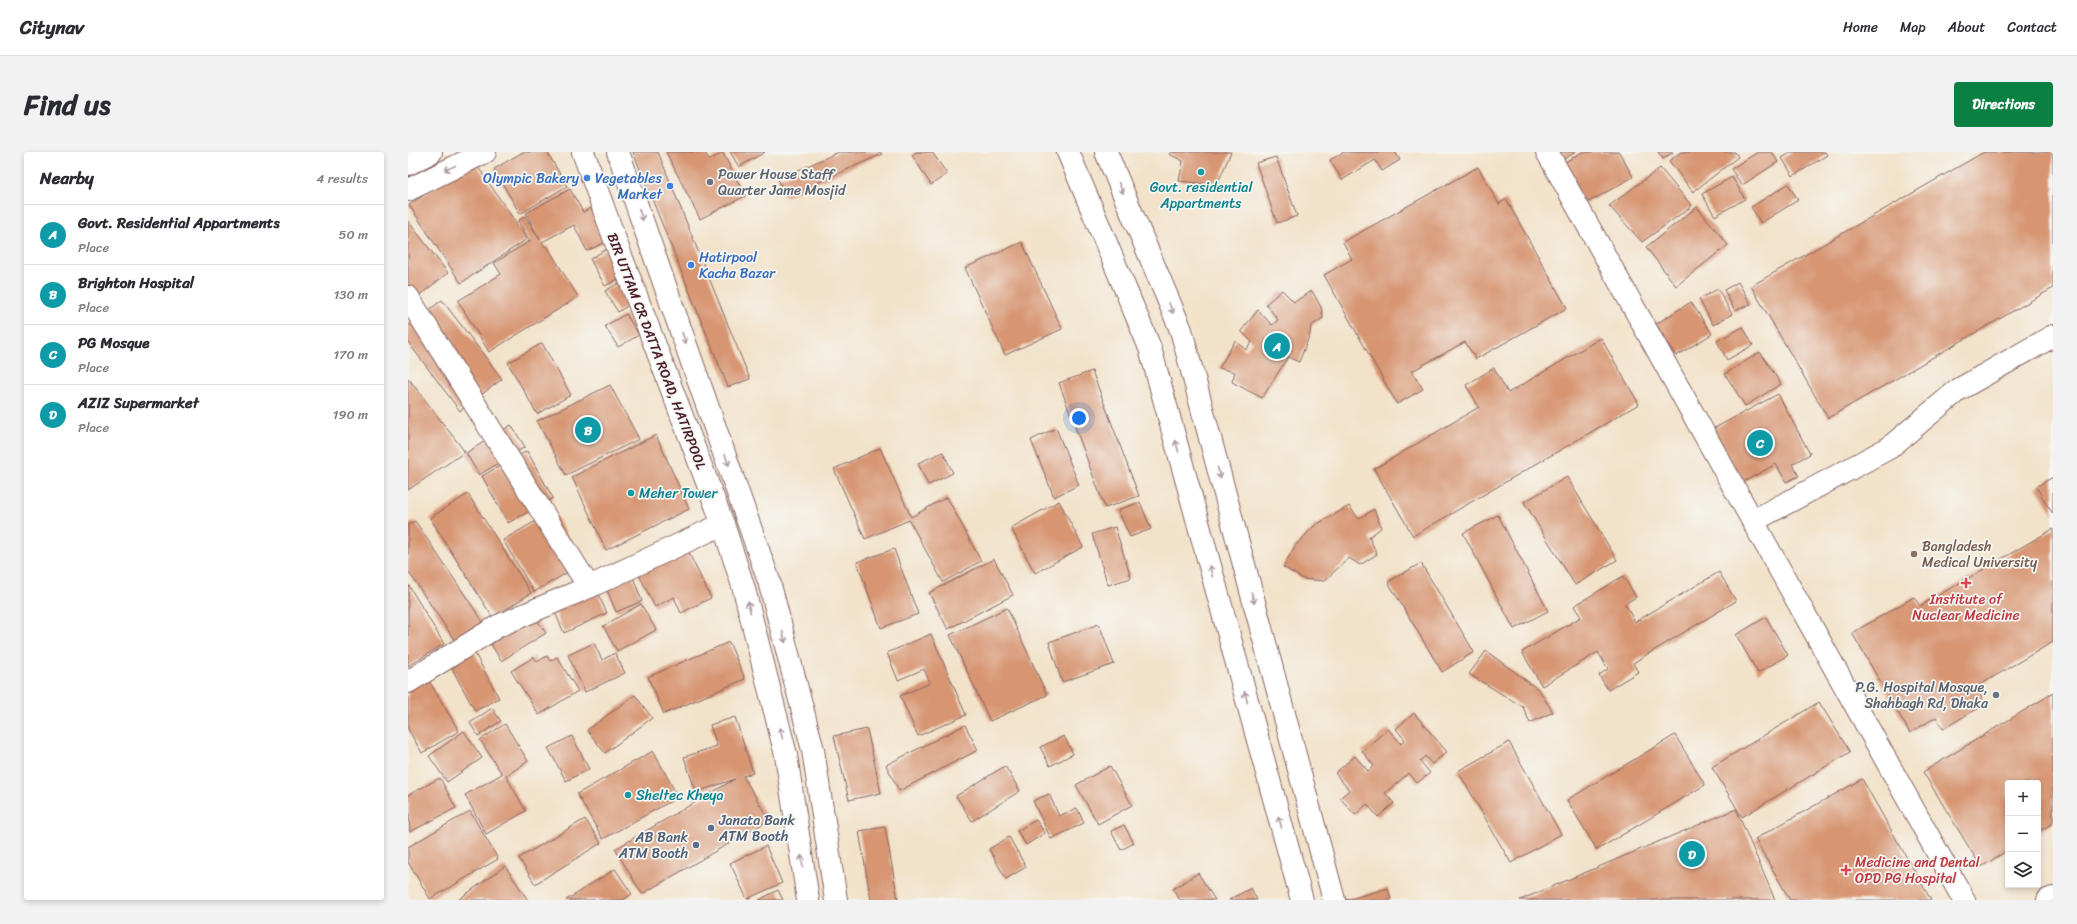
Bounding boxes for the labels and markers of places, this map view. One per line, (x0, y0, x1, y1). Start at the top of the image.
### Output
place label: Power House Staff Quarter Jame Mosjid (718, 162, 847, 203)
place label: Olympic Bakery (483, 166, 580, 191)
place label: Vegetables Market (595, 166, 663, 207)
marker: Govt. residential Appartments (1196, 167, 1206, 177)
marker: Olympic Bakery (582, 173, 592, 183)
place label: Govt. residential Appartments (1150, 175, 1253, 216)
marker: Power House Staff Quarter Jame Mosjid (705, 177, 715, 187)
marker: Vegetables Market (665, 181, 675, 191)
place label: Hatirpool Kacha Bazar (699, 245, 776, 286)
marker: Hatirpool Kacha Bazar (686, 260, 696, 270)
pin: A (1264, 331, 1290, 361)
pin: B (575, 415, 601, 445)
pin: C (1747, 428, 1773, 458)
place label: Meher Tower (639, 481, 719, 506)
marker: Meher Tower (626, 488, 636, 498)
place label: Bangladesh Medical University (1922, 534, 2038, 575)
marker: Bangladesh Medical University (1909, 549, 1919, 559)
marker: Institute of Nuclear Medicine (1960, 577, 1972, 589)
place label: Institute of Nuclear Medicine (1912, 587, 2020, 628)
place label: P.G. Hospital Mosque, Shahbagh Rd, Dhaka (1855, 675, 1989, 716)
marker: P.G. Hospital Mosque, Shahbagh Rd, Dhaka (1991, 690, 2001, 700)
place label: Sheltec Kheya (636, 783, 724, 808)
marker: Sheltec Kheya (623, 790, 633, 800)
place label: Janata Bank ATM Booth (718, 808, 795, 849)
marker: Janata Bank ATM Booth (706, 823, 716, 833)
place label: AB Bank ATM Booth (618, 825, 689, 866)
pin: D (1679, 839, 1705, 869)
marker: AB Bank ATM Booth (691, 840, 701, 850)
place label: Medicine and Dental OPD PG Hospital (1855, 850, 1981, 891)
marker: Medicine and Dental OPD PG Hospital (1840, 864, 1852, 876)

